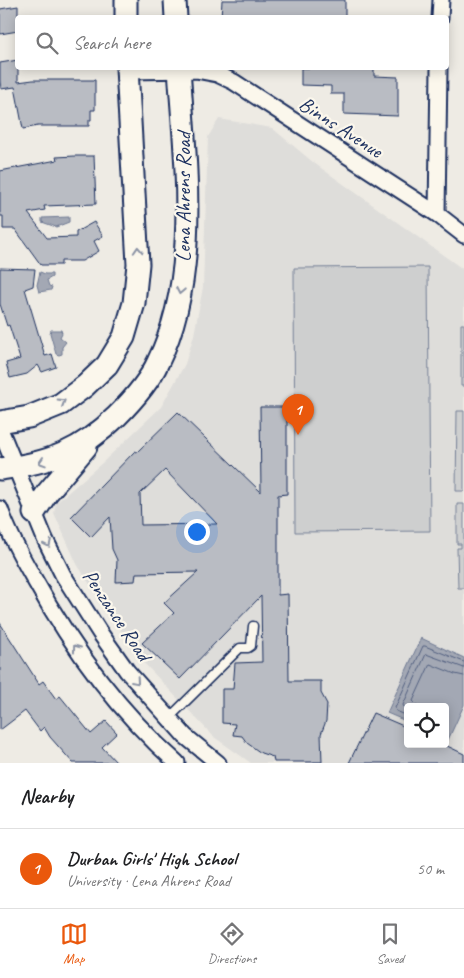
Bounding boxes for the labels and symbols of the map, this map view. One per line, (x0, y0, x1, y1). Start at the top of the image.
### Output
street label: Binns Avenue (294, 90, 389, 164)
street label: Lena Ahrens Road (170, 129, 196, 262)
one-way arrow (132, 245, 143, 253)
one-way arrow (175, 286, 185, 295)
pin: 1 (282, 394, 314, 435)
one-way arrow (57, 398, 66, 408)
one-way arrow (38, 456, 47, 466)
your location (184, 519, 210, 545)
one-way arrow (42, 539, 52, 548)
street label: Penzance Road (77, 564, 159, 669)
one-way arrow (73, 644, 82, 654)
one-way arrow (130, 675, 139, 684)

